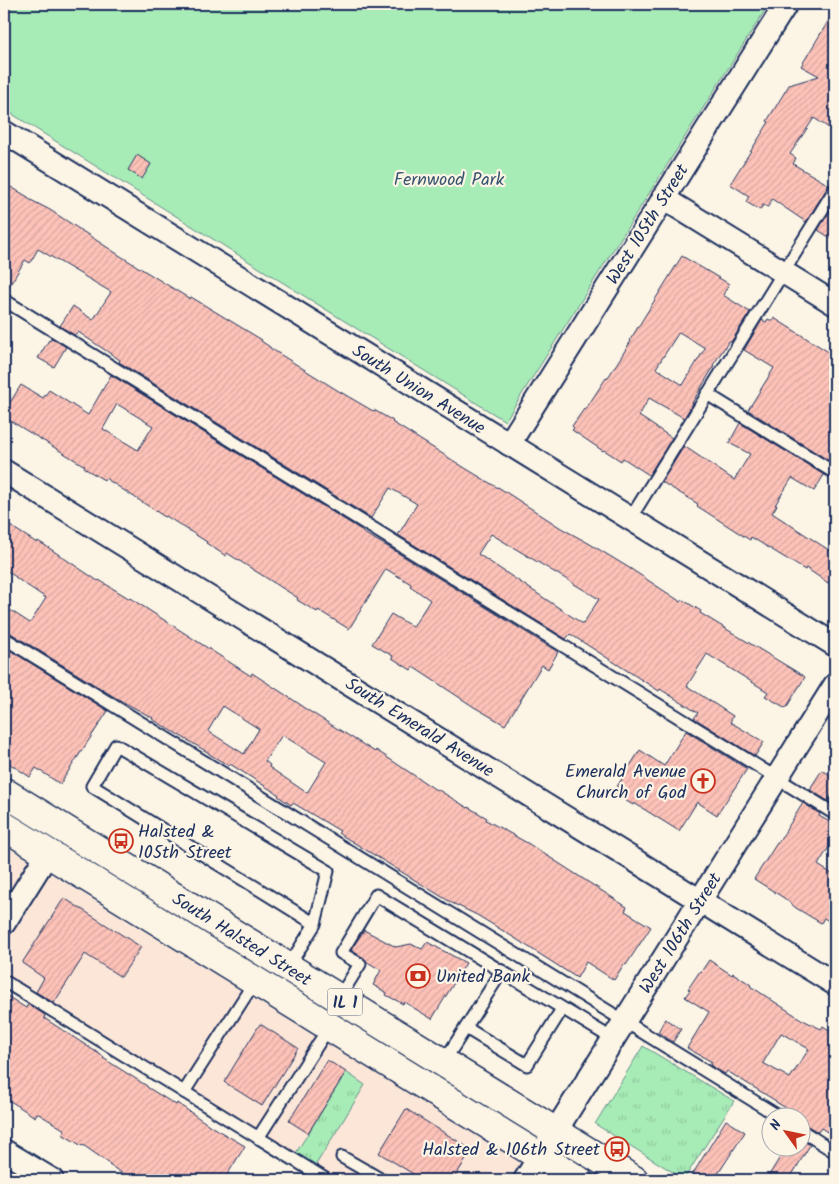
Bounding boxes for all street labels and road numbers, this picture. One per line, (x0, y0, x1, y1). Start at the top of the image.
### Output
street label: West 105th Street (599, 158, 698, 291)
street label: South Union Avenue (346, 337, 491, 443)
street label: South Emerald Avenue (339, 671, 499, 786)
street label: West 106th Street (632, 867, 731, 1000)
street label: South Halsted Street (166, 886, 317, 995)
road number: IL 1 (328, 989, 362, 1016)

